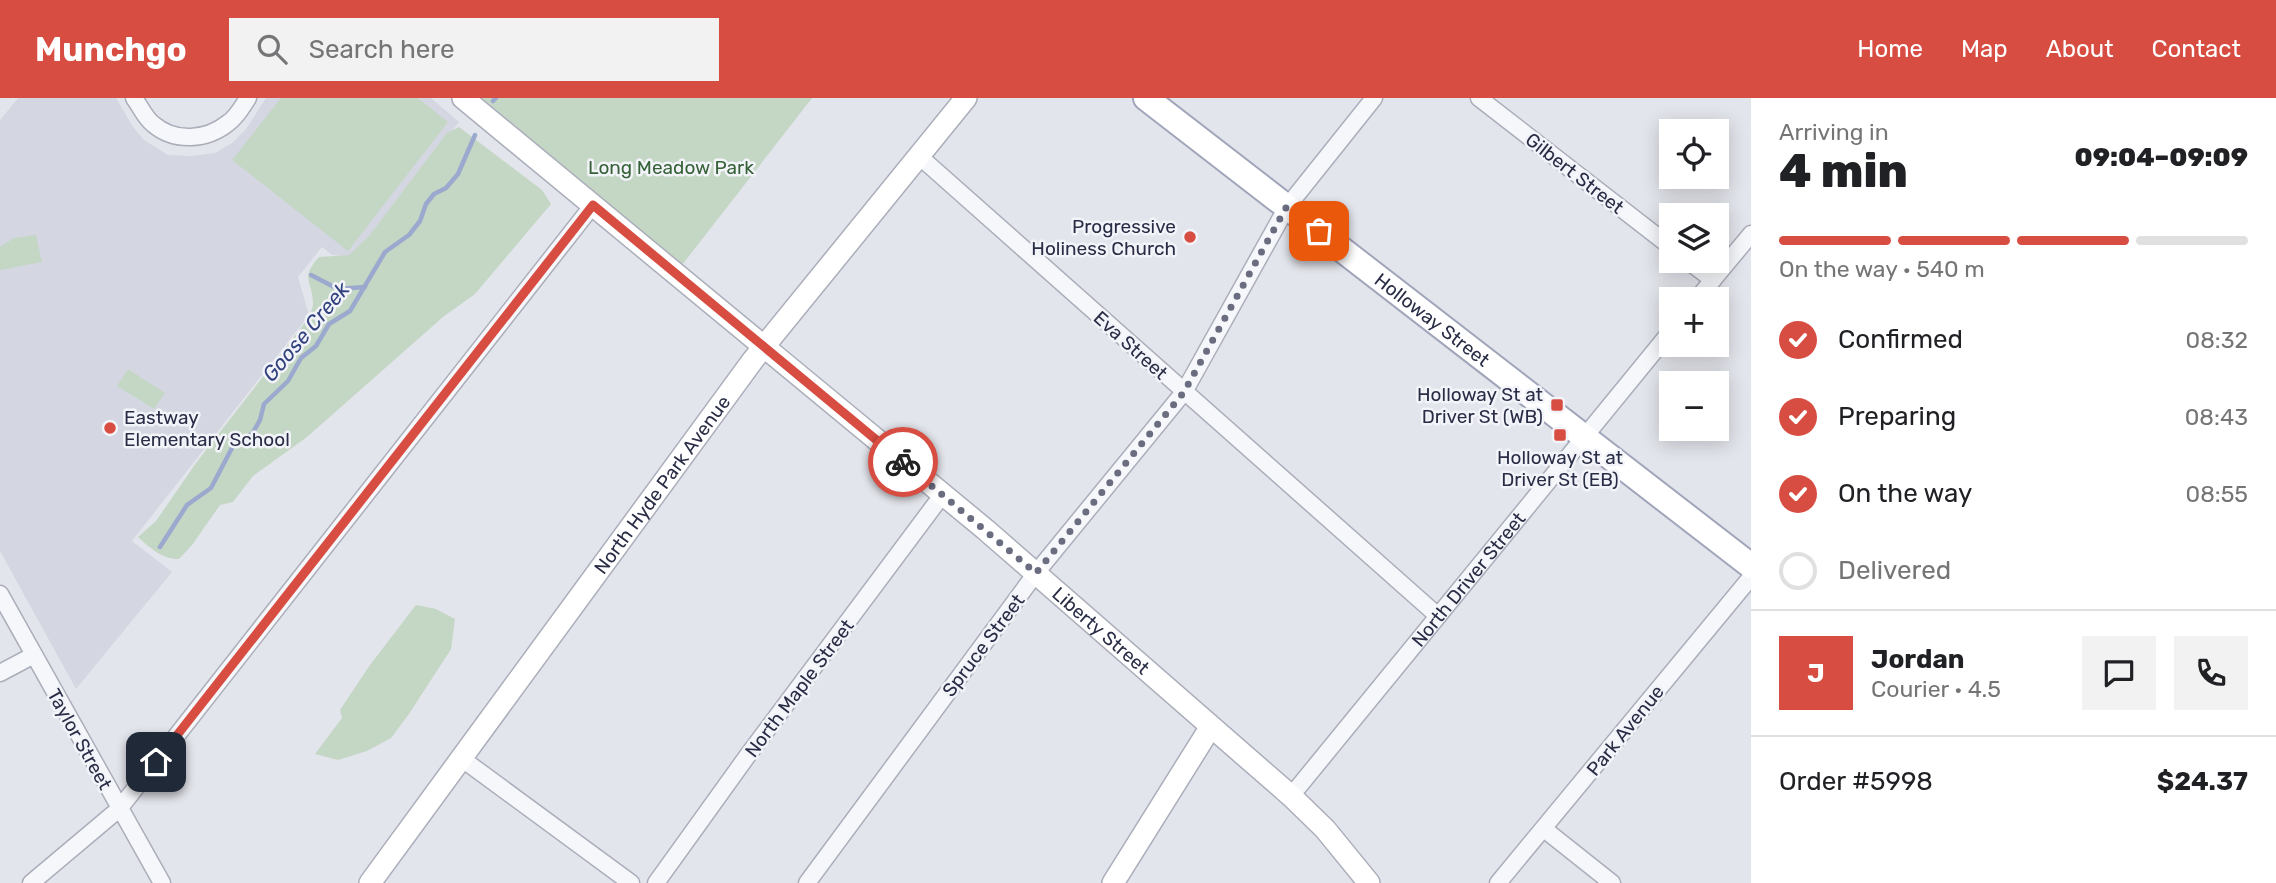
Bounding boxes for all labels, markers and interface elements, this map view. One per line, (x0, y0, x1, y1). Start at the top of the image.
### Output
search box (229, 18, 719, 81)
text: Munchgo (35, 30, 187, 69)
icon: search (253, 30, 291, 68)
text: Search here (309, 34, 455, 65)
text: Home (1857, 35, 1923, 63)
text: Map (1961, 35, 2008, 63)
text: About (2046, 35, 2114, 63)
text: Contact (2152, 35, 2241, 63)
text: Arriving in (1779, 118, 1889, 146)
map controls (1659, 119, 1729, 441)
button: locate (1659, 119, 1729, 189)
street label: Gilbert Street (1521, 128, 1629, 219)
text: 09:04–09:09 (2075, 142, 2248, 173)
text: 4 min (1779, 144, 1908, 199)
park label: Long Meadow Park (588, 156, 754, 179)
pin (1289, 201, 1349, 261)
button: layers (1659, 203, 1729, 273)
icon: bag (1300, 212, 1338, 250)
place label: Progressive Holiness Church (1031, 215, 1176, 260)
marker: Progressive Holiness Church (1182, 229, 1198, 245)
text: On the way · 540 m (1779, 255, 1985, 283)
street label: Holloway Street (1370, 268, 1495, 372)
water label: Goose Creek (257, 276, 355, 386)
button: + (1659, 287, 1729, 357)
street label: Eva Street (1089, 306, 1173, 385)
icon: check (1779, 321, 1817, 359)
text: Confirmed (1838, 324, 1963, 355)
text: 08:32 (2186, 326, 2248, 354)
button: − (1659, 371, 1729, 441)
place label: Holloway St at Driver St (WB) (1417, 383, 1544, 428)
street label: North Hyde Park Avenue (589, 391, 735, 578)
marker: Holloway St at Driver St (WB) (1549, 397, 1565, 413)
icon: check (1779, 398, 1817, 436)
text: Preparing (1838, 401, 1956, 432)
text: 08:43 (2185, 403, 2248, 431)
place label: Eastway Elementary School (124, 406, 290, 451)
marker: Eastway Elementary School (102, 420, 118, 436)
courier (868, 427, 938, 497)
marker: Holloway St at Driver St (EB) (1552, 427, 1568, 443)
icon: bike (884, 443, 922, 481)
place label: Holloway St at Driver St (EB) (1497, 446, 1624, 491)
icon: check (1779, 475, 1817, 513)
text: On the way (1838, 478, 1972, 509)
text: 08:55 (2186, 480, 2248, 508)
street label: North Driver Street (1407, 507, 1531, 652)
text: Delivered (1838, 555, 1951, 586)
street label: Liberty Street (1047, 582, 1155, 680)
street label: Spruce Street (937, 589, 1030, 701)
street label: North Maple Street (740, 614, 859, 762)
button: chat (2082, 636, 2156, 710)
button: phone (2174, 636, 2248, 710)
text: Jordan (1871, 644, 1964, 675)
text: J (1807, 658, 1825, 689)
text: Courier · 4.5 (1871, 675, 2001, 703)
street label: Park Avenue (1582, 680, 1669, 780)
street label: Taylor Street (42, 685, 117, 794)
pin (126, 732, 186, 792)
icon: home (137, 743, 175, 781)
text: Order #5998 (1779, 766, 1933, 797)
text: $24.37 (2157, 766, 2248, 797)

